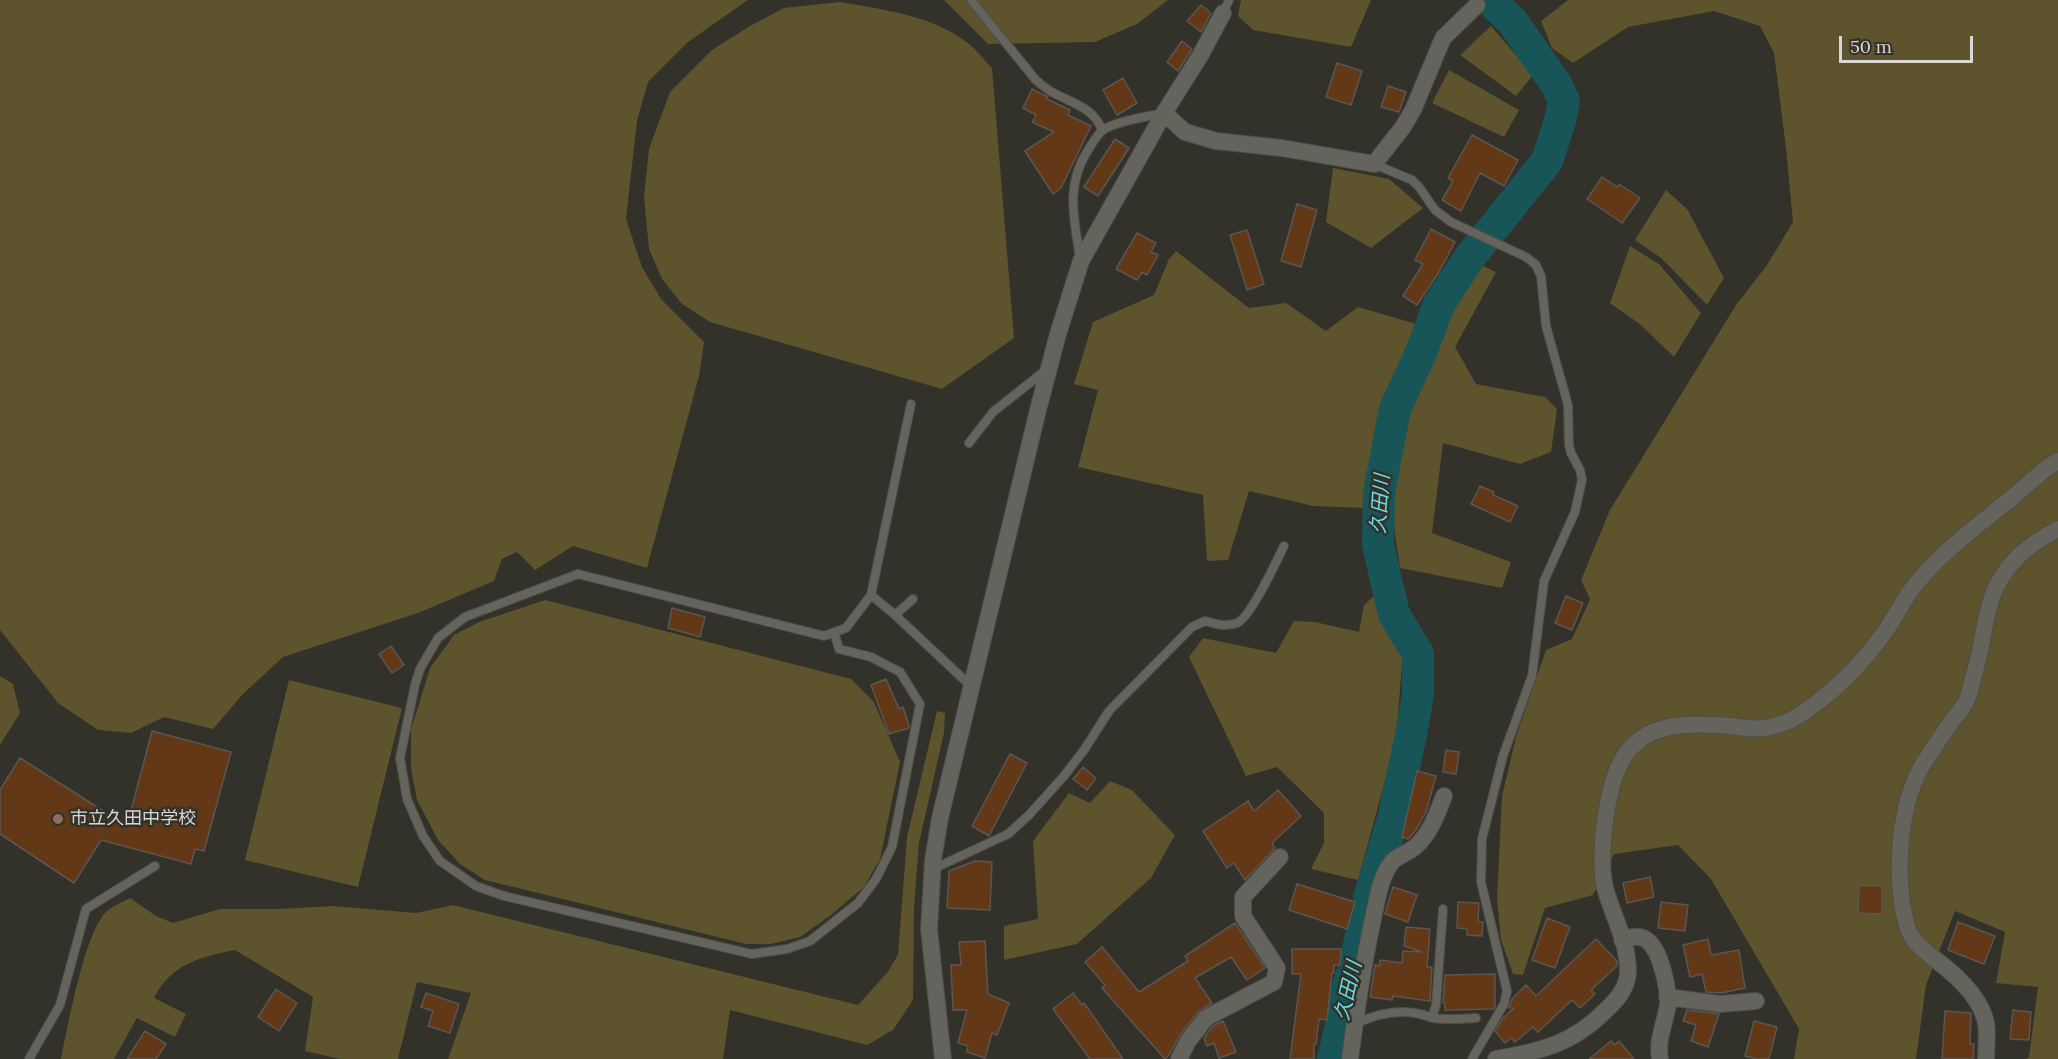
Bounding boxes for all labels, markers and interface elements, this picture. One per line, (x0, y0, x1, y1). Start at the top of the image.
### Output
scale bar (1842, 24, 1976, 62)
text: 50 m (1850, 35, 1892, 58)
water label: 久田川 (1367, 473, 1395, 535)
place label: 市立久田中学校 (70, 808, 196, 830)
marker: 市立久田中学校 (51, 812, 65, 826)
water label: 久田川 (1331, 959, 1367, 1023)

